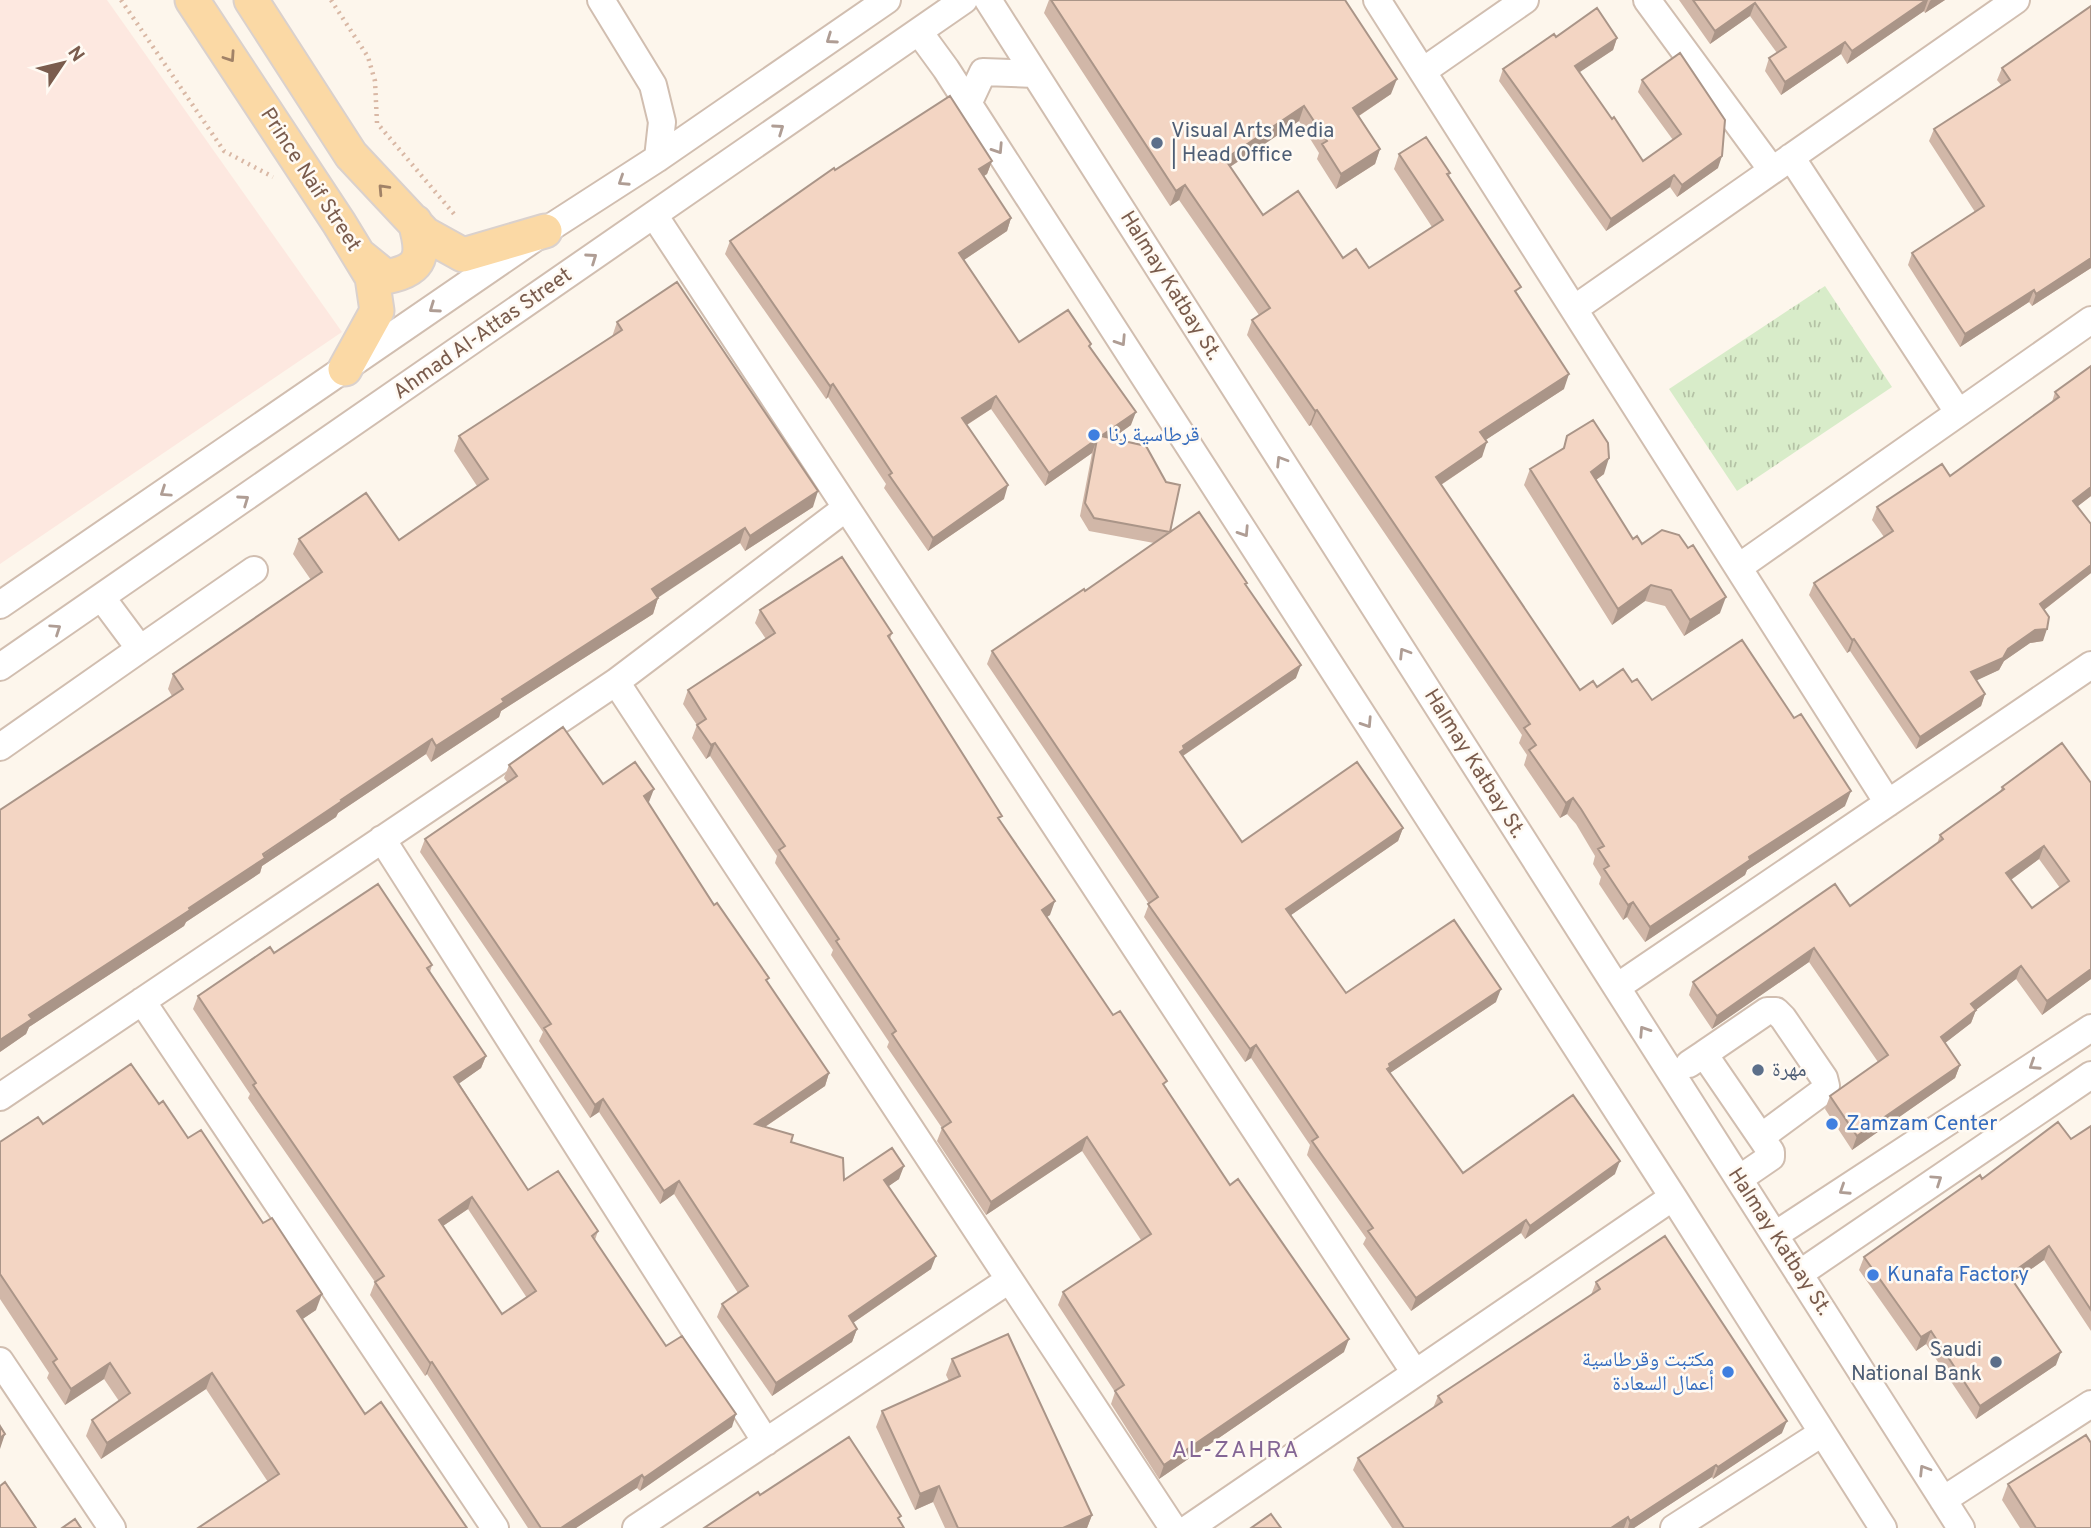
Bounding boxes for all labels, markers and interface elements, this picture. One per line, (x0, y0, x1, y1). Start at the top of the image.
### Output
north arrow (28, 28, 98, 98)
one-way arrow (825, 31, 838, 44)
text: N (62, 42, 89, 67)
one-way arrow (221, 49, 234, 62)
street label: Prince Naif Street (253, 103, 367, 257)
place label: Visual Arts Media | Head Office (1171, 118, 1334, 169)
one-way arrow (771, 125, 784, 137)
marker: Visual Arts Media | Head Office (1149, 135, 1165, 151)
one-way arrow (989, 142, 1002, 155)
one-way arrow (617, 173, 630, 186)
one-way arrow (379, 184, 391, 197)
street label: Halmay Katbay St. (1113, 206, 1227, 366)
one-way arrow (584, 254, 597, 266)
street label: Ahmad Al-Attas Street (388, 262, 578, 406)
one-way arrow (429, 300, 442, 312)
one-way arrow (1112, 333, 1125, 346)
place label: قرطاسية رنا (1108, 422, 1199, 449)
marker: قرطاسية رنا (1086, 427, 1102, 443)
one-way arrow (1277, 456, 1290, 469)
one-way arrow (160, 484, 173, 496)
one-way arrow (236, 496, 249, 508)
one-way arrow (1236, 524, 1249, 537)
one-way arrow (49, 624, 62, 637)
one-way arrow (1399, 647, 1412, 660)
street label: Halmay Katbay St. (1417, 684, 1531, 844)
one-way arrow (1359, 715, 1372, 728)
one-way arrow (1640, 1025, 1653, 1038)
place label: مهرة (1772, 1057, 1807, 1084)
one-way arrow (2029, 1057, 2042, 1070)
marker: مهرة (1750, 1062, 1766, 1078)
place label: Zamzam Center (1846, 1111, 1998, 1138)
marker: Zamzam Center (1824, 1116, 1840, 1132)
street label: Halmay Katbay St. (1721, 1163, 1837, 1321)
one-way arrow (1929, 1176, 1942, 1188)
one-way arrow (1838, 1182, 1851, 1195)
place label: Kunafa Factory (1887, 1262, 2029, 1289)
marker: Kunafa Factory (1865, 1267, 1881, 1283)
place label: Saudi National Bank (1851, 1337, 1982, 1388)
place label: مكتبت وقرطاسية أعمال السعادة (1582, 1347, 1714, 1398)
marker: Saudi National Bank (1988, 1354, 2004, 1370)
marker: مكتبت وقرطاسية أعمال السعادة (1720, 1364, 1736, 1380)
district label: AL-ZAHRA (1171, 1437, 1301, 1466)
one-way arrow (1920, 1465, 1933, 1478)

